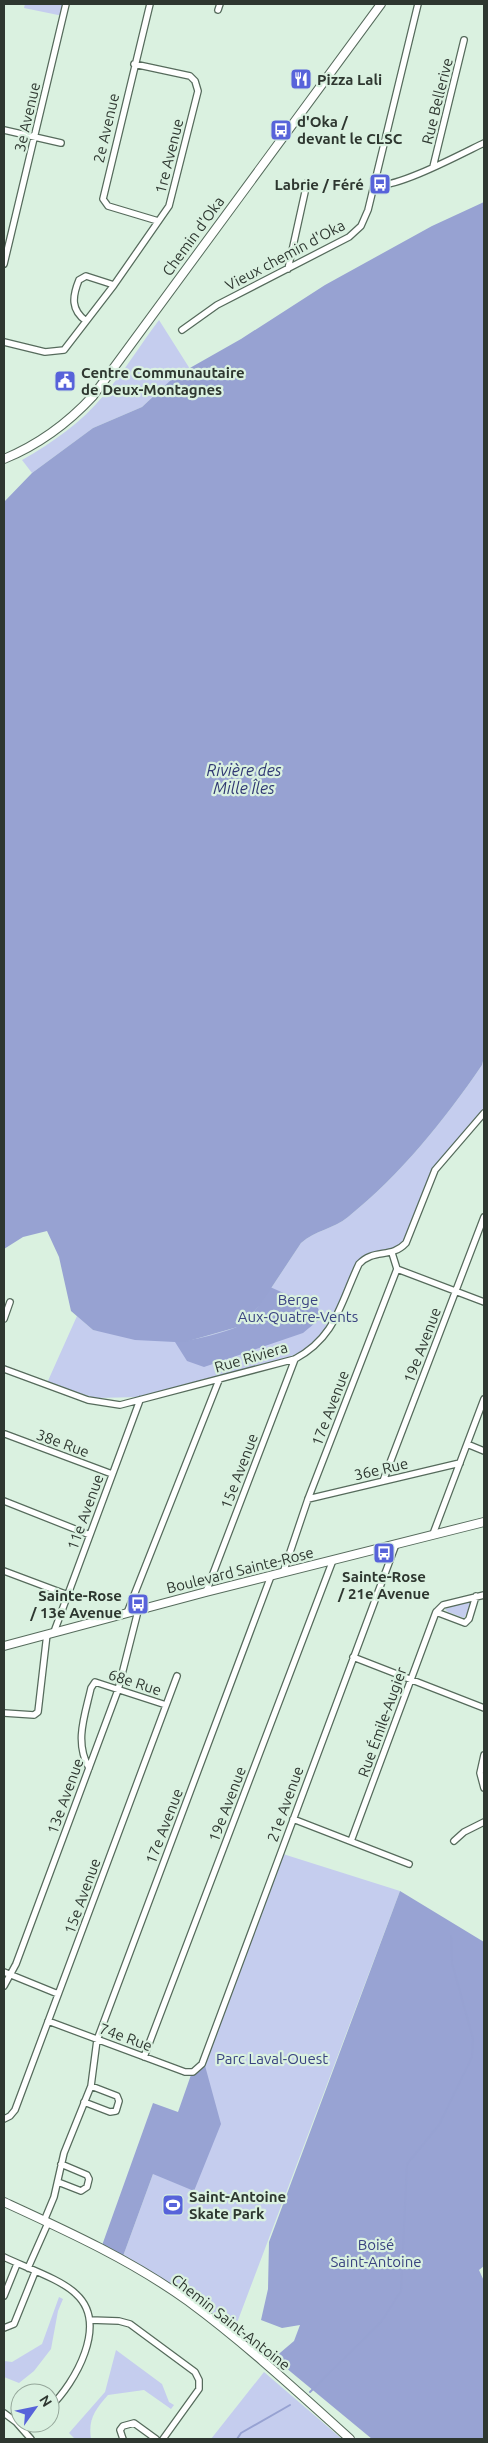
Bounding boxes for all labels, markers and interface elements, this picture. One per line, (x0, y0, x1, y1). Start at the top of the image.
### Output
street label: Rue Bellerive (418, 56, 456, 146)
restaurant icon: Pizza Lali (289, 67, 313, 91)
place label: Pizza Lali (317, 71, 382, 88)
street label: 3e Avenue (11, 81, 43, 153)
street label: 2e Avenue (90, 92, 122, 164)
place label: d'Oka / devant le CLSC (297, 113, 403, 147)
street label: 1re Avenue (152, 117, 186, 195)
bus stop icon: d'Oka / devant le CLSC (269, 118, 293, 142)
bus stop icon: Labrie / Féré (368, 172, 392, 196)
place label: Labrie / Féré (274, 176, 364, 193)
street label: Chemin d'Oka (159, 193, 227, 279)
street label: Vieux chemin d'Oka (222, 216, 348, 294)
place label: Centre Communautaire de Deux-Montagnes (81, 364, 245, 398)
public building icon: Centre Communautaire de Deux-Montagnes (53, 369, 77, 393)
water label: Rivière des Mille Îles (207, 761, 282, 797)
park label: Berge Aux-Quatre-Vents (238, 1291, 358, 1325)
street label: 19e Avenue (400, 1305, 444, 1385)
street label: Rue Riviera (212, 1338, 290, 1376)
street label: 17e Avenue (308, 1368, 352, 1448)
street label: 38e Rue (34, 1426, 92, 1460)
street label: 15e Avenue (217, 1431, 261, 1511)
street label: 36e Rue (352, 1455, 410, 1483)
street label: 11e Avenue (63, 1472, 107, 1552)
bus stop icon: Sainte-Rose / 21e Avenue (372, 1541, 396, 1565)
street label: Boulevard Sainte-Rose (165, 1543, 315, 1597)
place label: Sainte-Rose / 21e Avenue (337, 1568, 430, 1602)
place label: Sainte-Rose / 13e Avenue (29, 1587, 122, 1621)
bus stop icon: Sainte-Rose / 13e Avenue (126, 1592, 150, 1616)
street label: Rue Émile-Augier (354, 1664, 410, 1779)
street label: 68e Rue (106, 1665, 164, 1699)
street label: 13e Avenue (43, 1756, 87, 1836)
street label: 19e Avenue (205, 1764, 249, 1844)
street label: 21e Avenue (263, 1764, 307, 1844)
street label: 17e Avenue (142, 1786, 186, 1866)
street label: 15e Avenue (60, 1856, 104, 1936)
street label: 74e Rue (97, 2020, 155, 2054)
park label: Parc Laval-Ouest (216, 2050, 328, 2067)
place label: Saint-Antoine Skate Park (189, 2188, 286, 2222)
sports icon: Saint-Antoine Skate Park (161, 2193, 185, 2217)
park label: Boisé Saint-Antoine (330, 2236, 422, 2270)
street label: Chemin Saint-Antoine (168, 2270, 294, 2374)
north arrow (10, 2383, 60, 2433)
text: N (36, 2392, 55, 2410)

